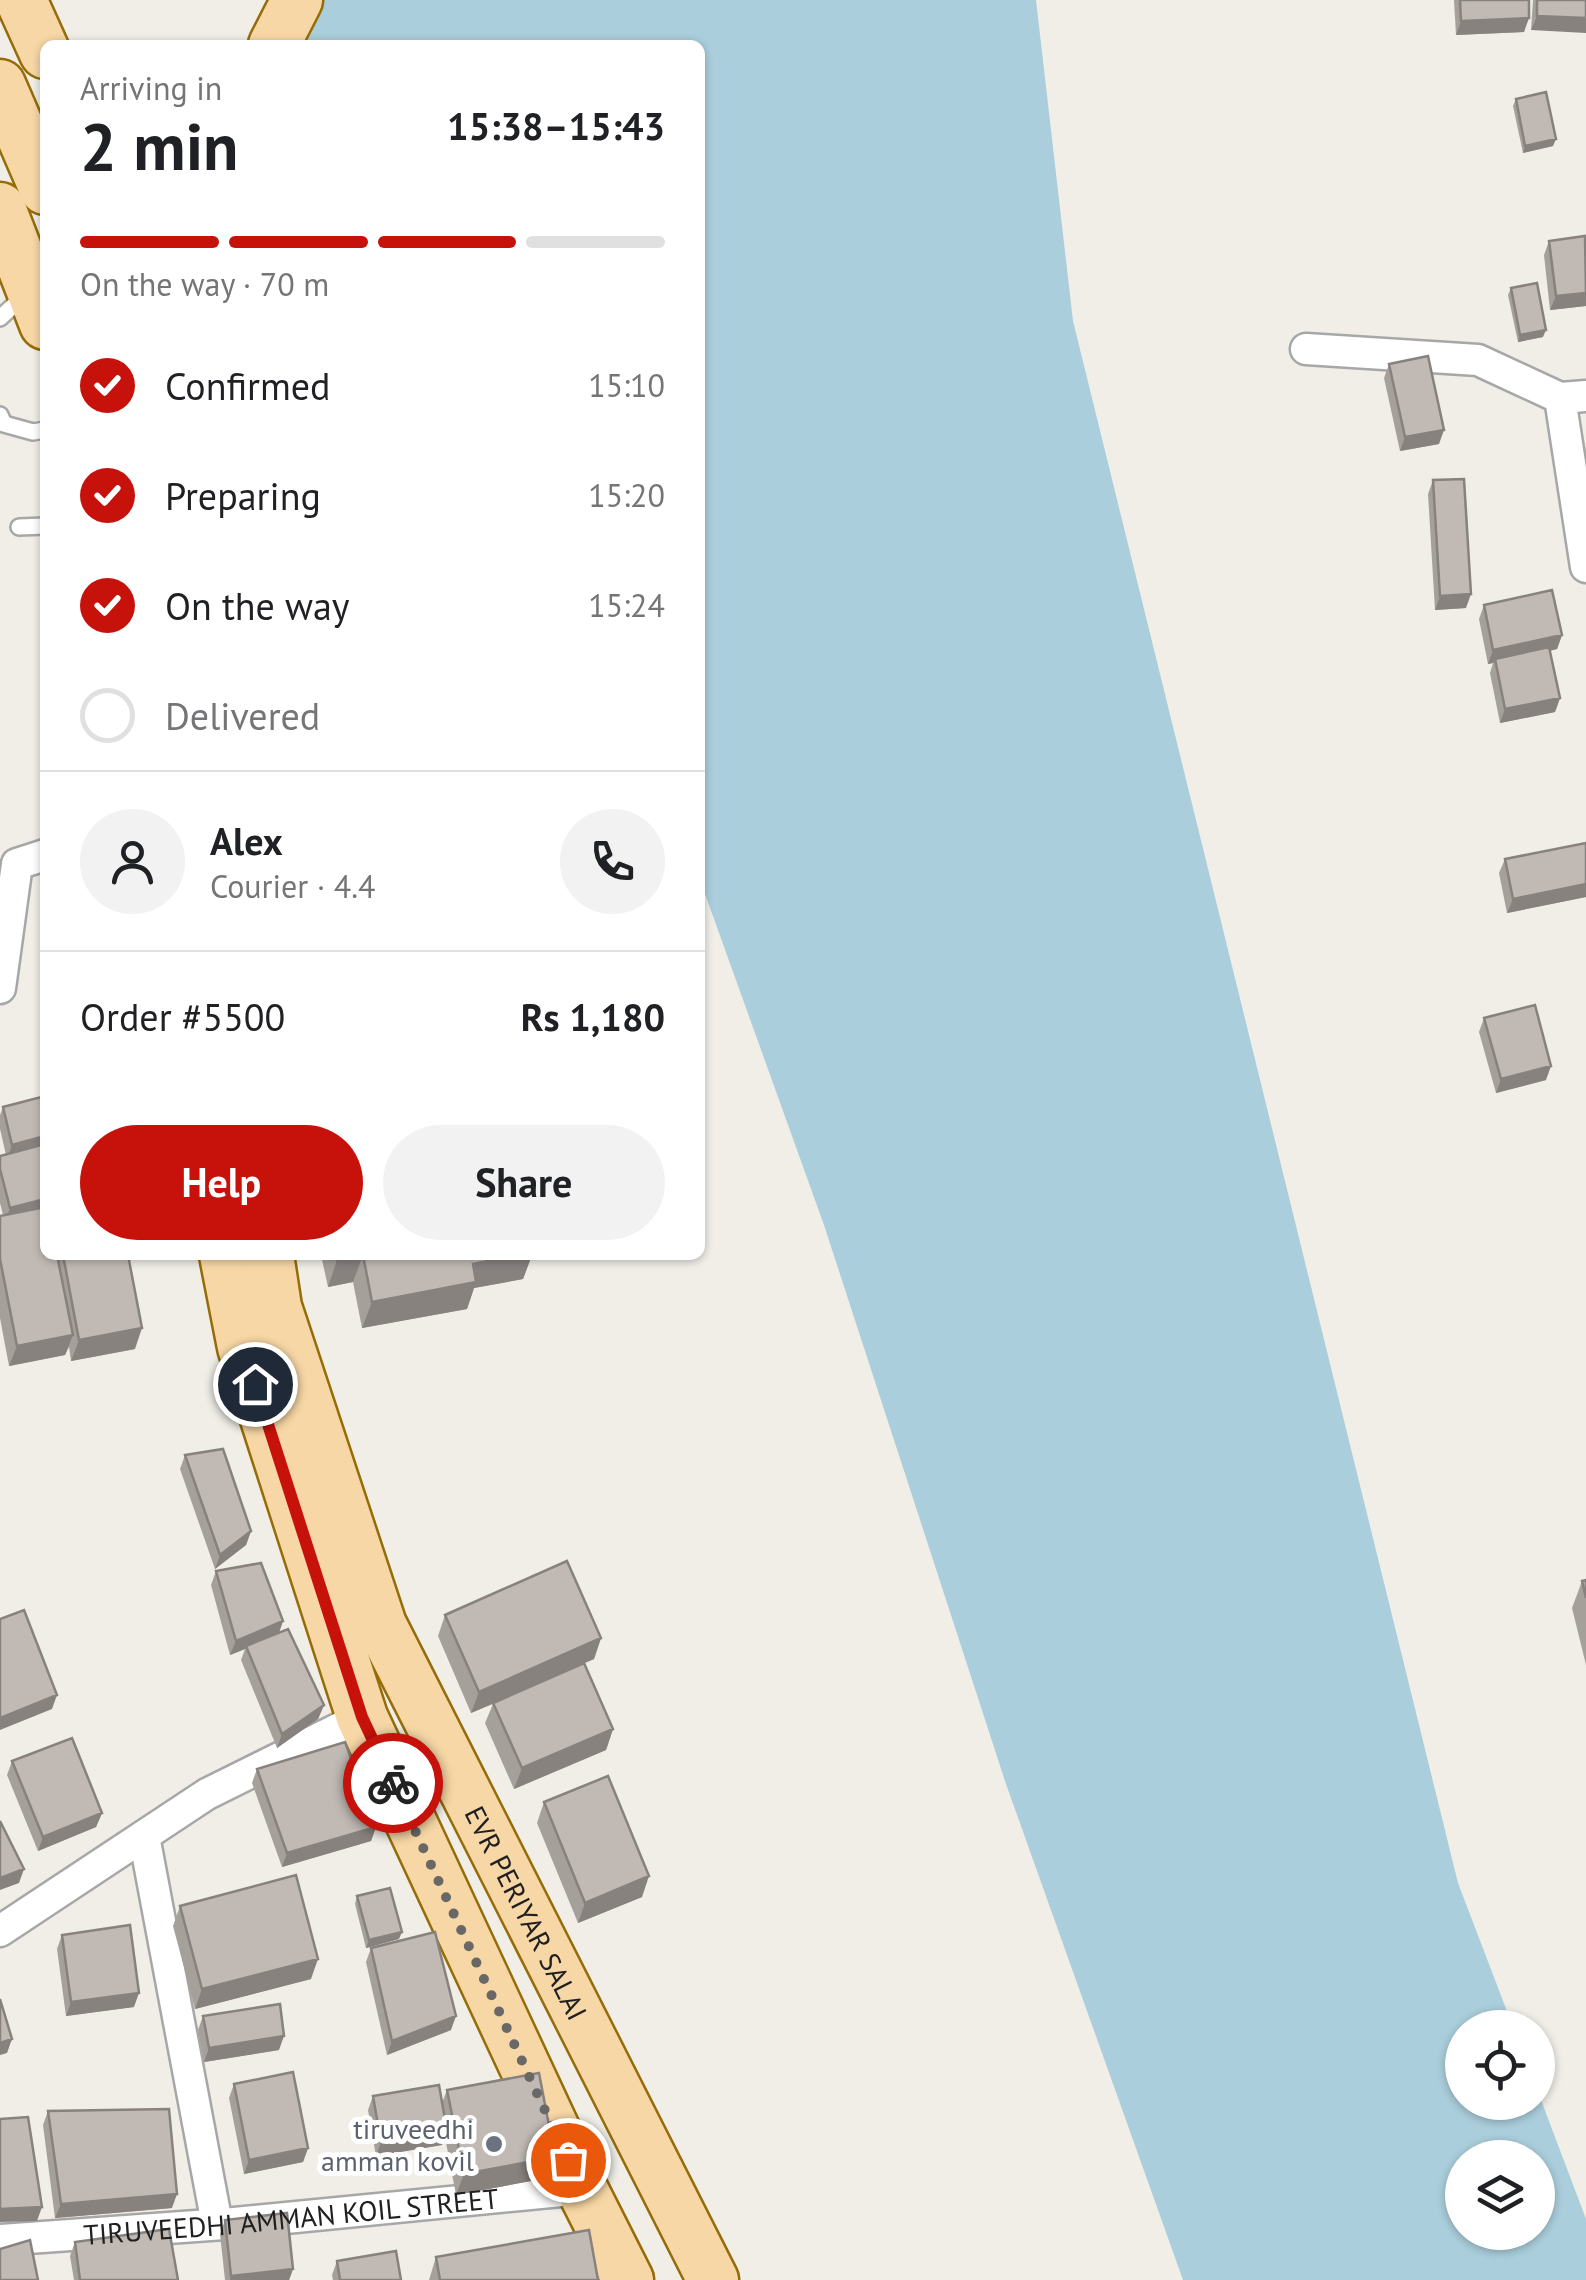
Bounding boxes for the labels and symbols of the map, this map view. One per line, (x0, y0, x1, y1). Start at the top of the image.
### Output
pin (213, 1342, 298, 1427)
courier (343, 1733, 443, 1833)
street label: EVR PERIYAR SALAI (457, 1799, 597, 2026)
place label: tiruveedhi amman kovil (321, 2110, 474, 2179)
pin (526, 2118, 611, 2203)
marker: tiruveedhi amman kovil (483, 2133, 505, 2155)
street label: TIRUVEEDHI AMMAN KOIL STREET (82, 2179, 501, 2252)

